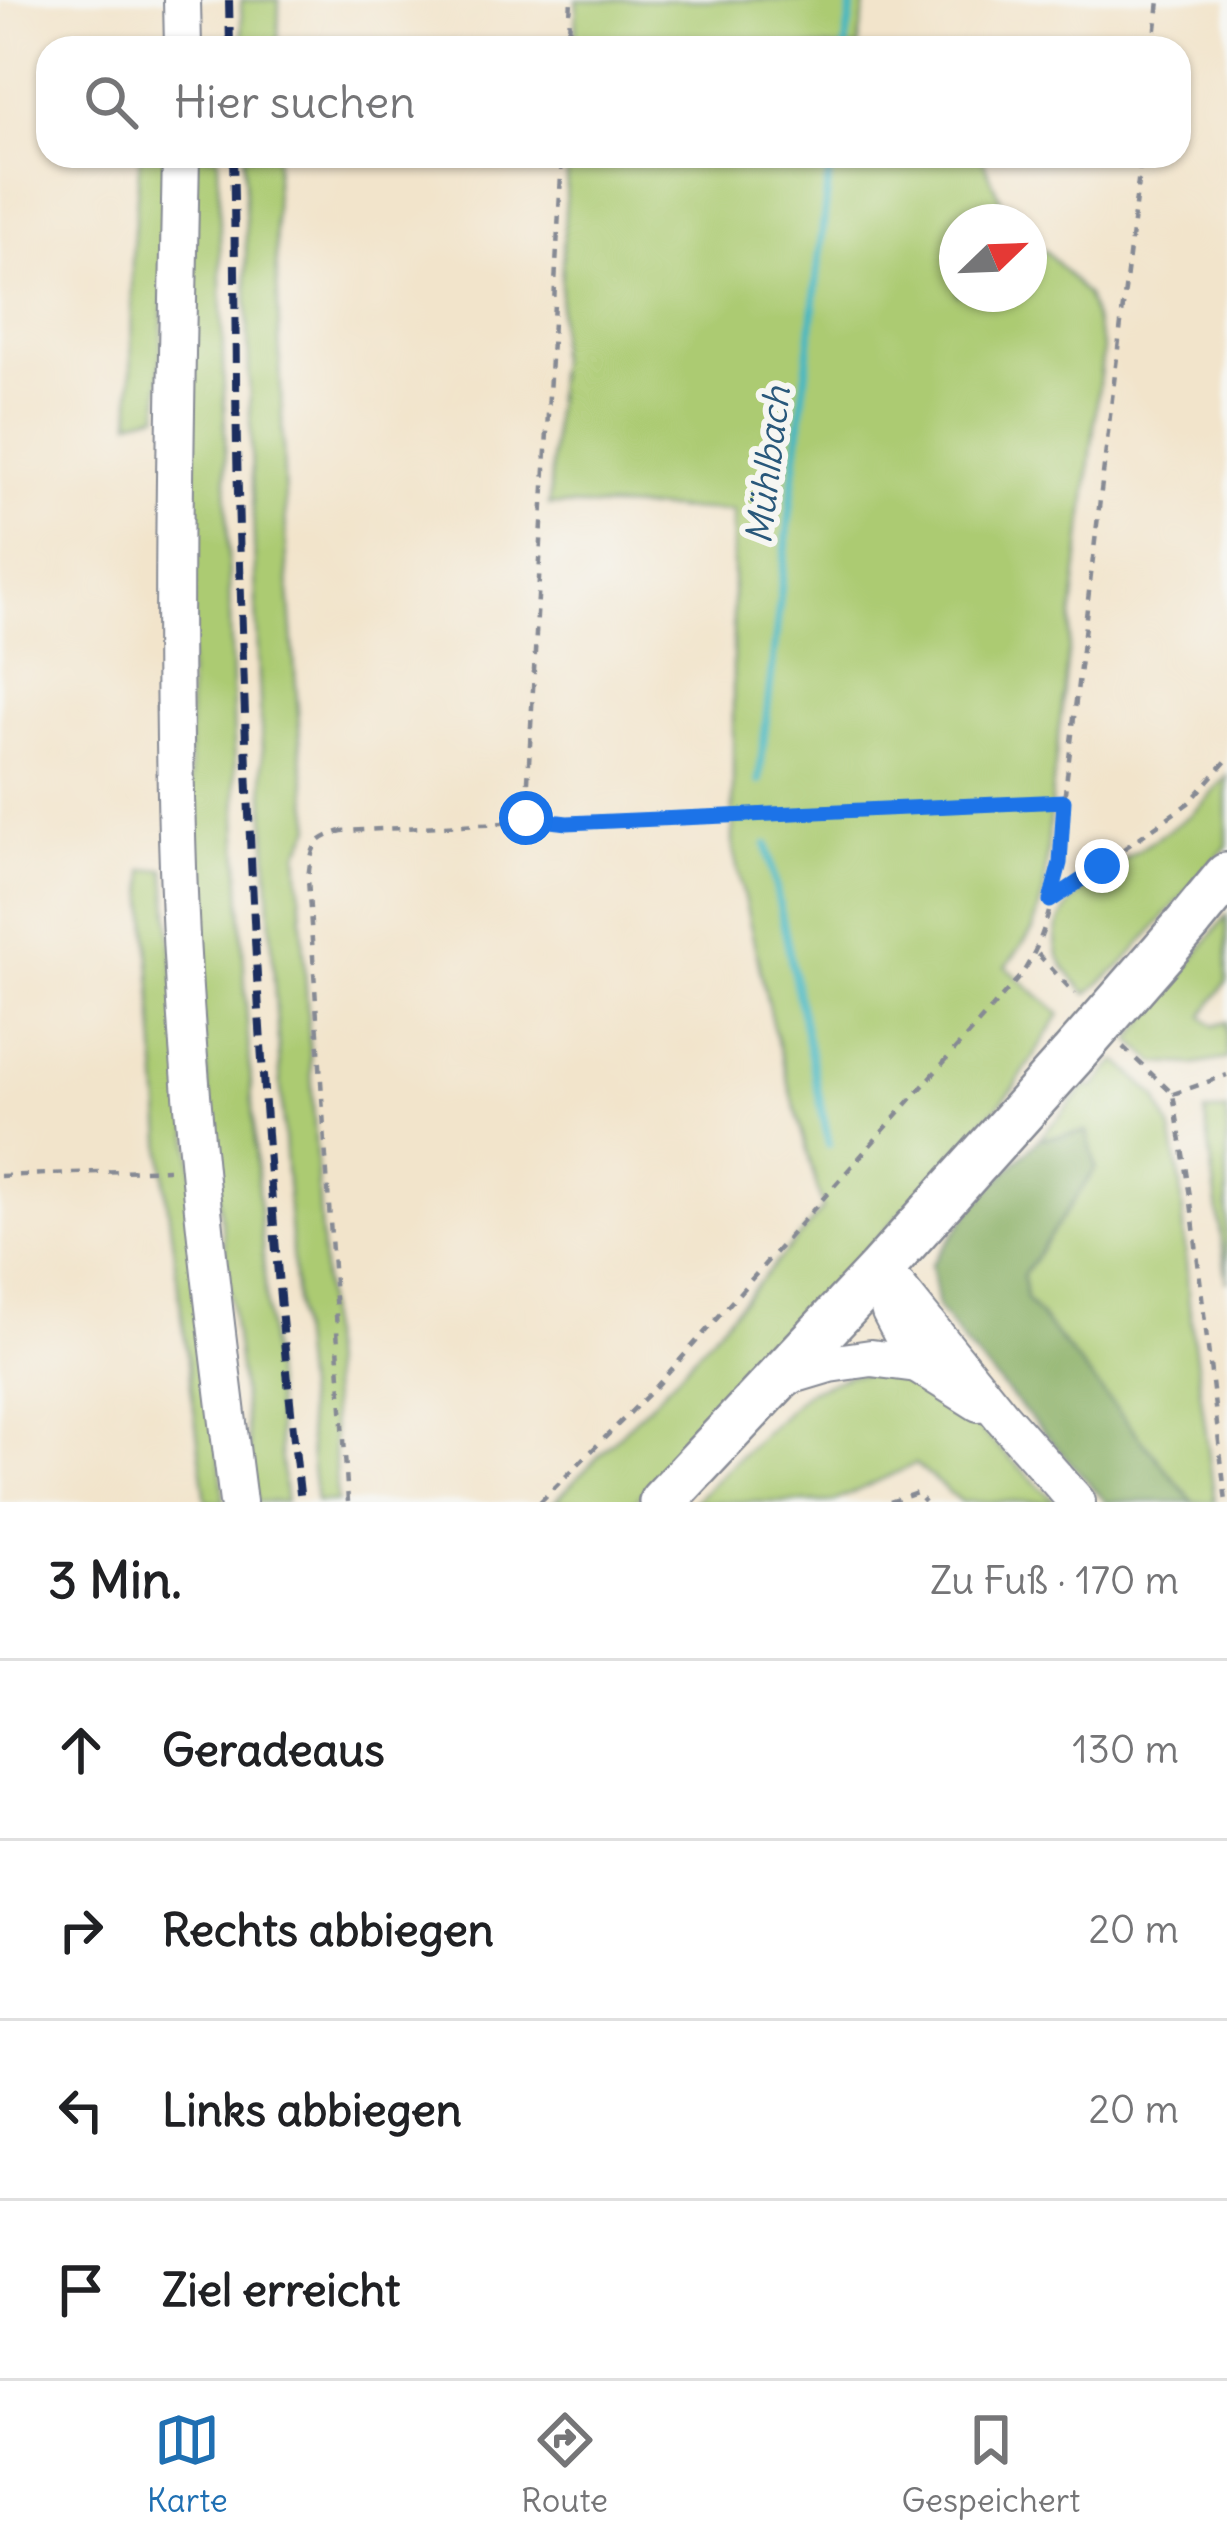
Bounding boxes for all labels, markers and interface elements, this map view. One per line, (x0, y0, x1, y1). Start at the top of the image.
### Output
search box (36, 36, 1191, 168)
icon: search (78, 69, 144, 135)
text: Hier suchen (174, 74, 415, 130)
north arrow (939, 204, 1047, 312)
water label: Mühlbach (736, 383, 800, 546)
route start (499, 791, 553, 845)
route end (1075, 839, 1129, 893)
text: 3 Min. (48, 1548, 182, 1612)
text: Zu Fuß · 170 m (930, 1556, 1179, 1605)
icon: ahead (48, 1717, 114, 1783)
text: Geradeaus (162, 1722, 385, 1778)
text: 130 m (1072, 1725, 1179, 1774)
icon: right (48, 1897, 114, 1963)
text: Rechts abbiegen (162, 1902, 494, 1958)
text: 20 m (1088, 1905, 1179, 1954)
icon: left (48, 2077, 114, 2143)
text: Links abbiegen (162, 2082, 462, 2138)
text: 20 m (1088, 2085, 1179, 2134)
icon: arrive (48, 2257, 114, 2323)
text: Ziel erreicht (162, 2262, 400, 2318)
tab: Karte (147, 2407, 228, 2521)
tab: Route (521, 2407, 608, 2521)
tab: Gespeichert (901, 2407, 1080, 2521)

